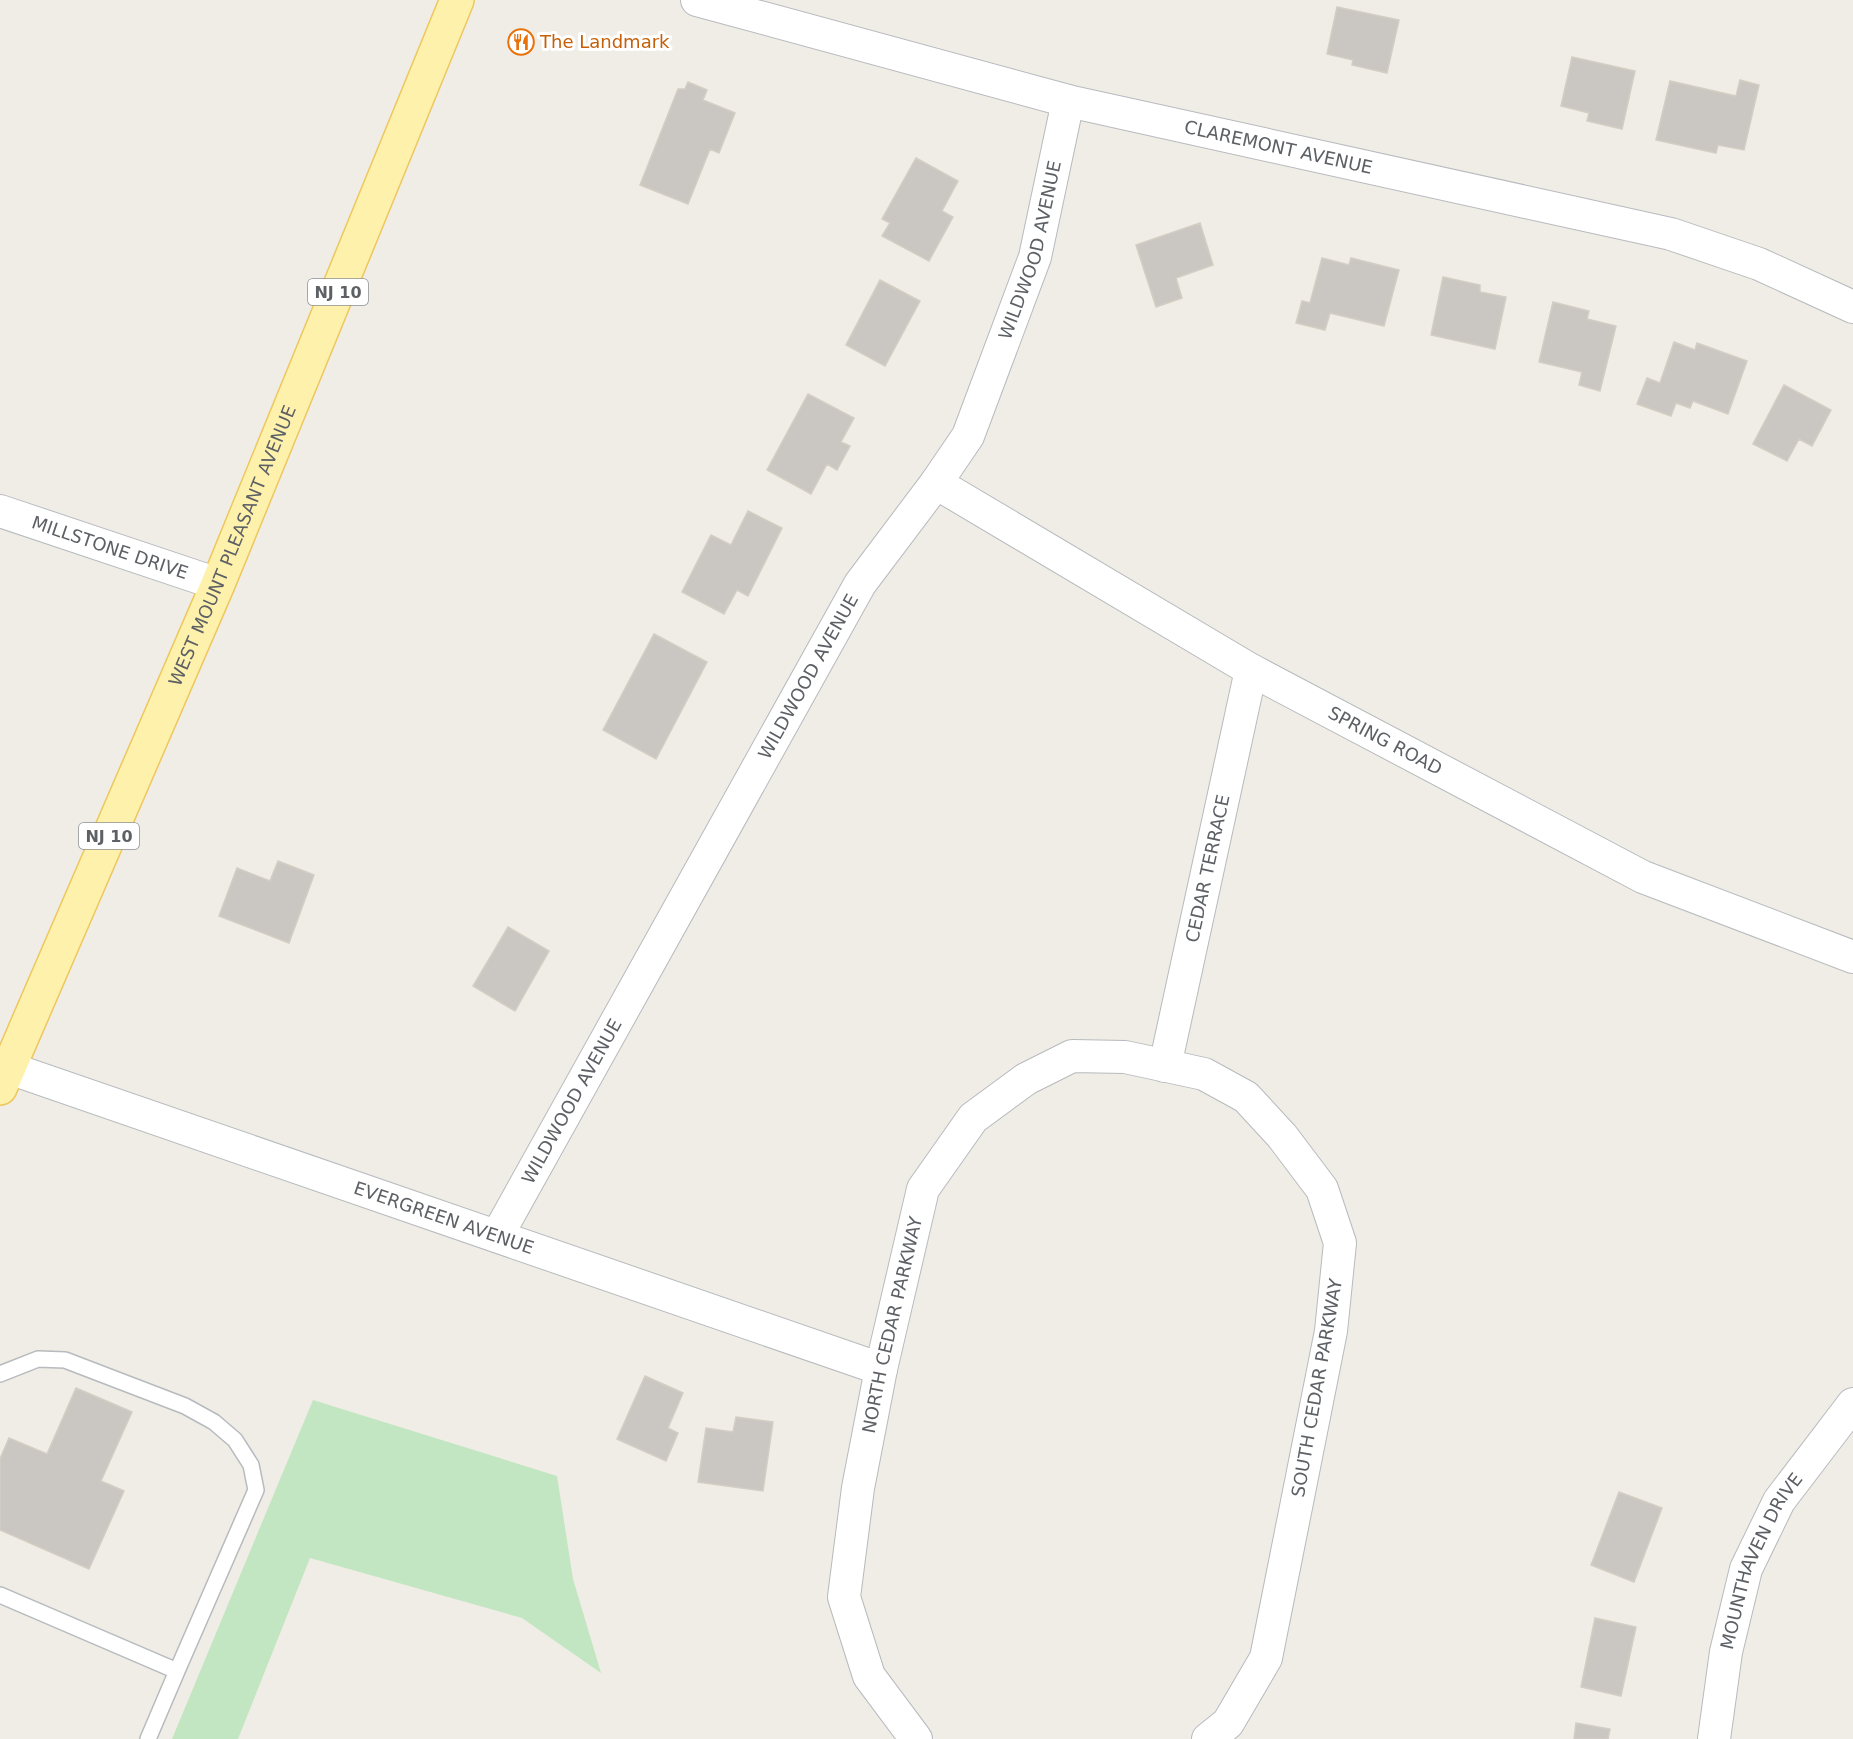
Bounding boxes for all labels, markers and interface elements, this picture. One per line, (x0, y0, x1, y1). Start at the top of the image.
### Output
restaurant icon: The Landmark (506, 27, 536, 57)
place label: The Landmark (539, 31, 670, 52)
street label: CLAREMONT AVENUE (1183, 116, 1375, 178)
street label: WILDWOOD AVENUE (994, 159, 1065, 342)
road number: NJ 10 (308, 279, 368, 305)
street label: WEST MOUNT PLEASANT AVENUE (164, 402, 300, 689)
street label: MILLSTONE DRIVE (29, 511, 191, 583)
street label: WILDWOOD AVENUE (754, 590, 862, 763)
street label: SPRING ROAD (1325, 702, 1446, 779)
street label: CEDAR TERRACE (1181, 793, 1234, 944)
road number: NJ 10 (79, 823, 139, 849)
street label: WILDWOOD AVENUE (517, 1015, 626, 1187)
street label: EVERGREEN AVENUE (351, 1177, 537, 1258)
street label: NORTH CEDAR PARKWAY (858, 1213, 926, 1435)
street label: SOUTH CEDAR PARKWAY (1287, 1276, 1346, 1499)
street label: MOUNTHAVEN DRIVE (1716, 1469, 1807, 1651)

